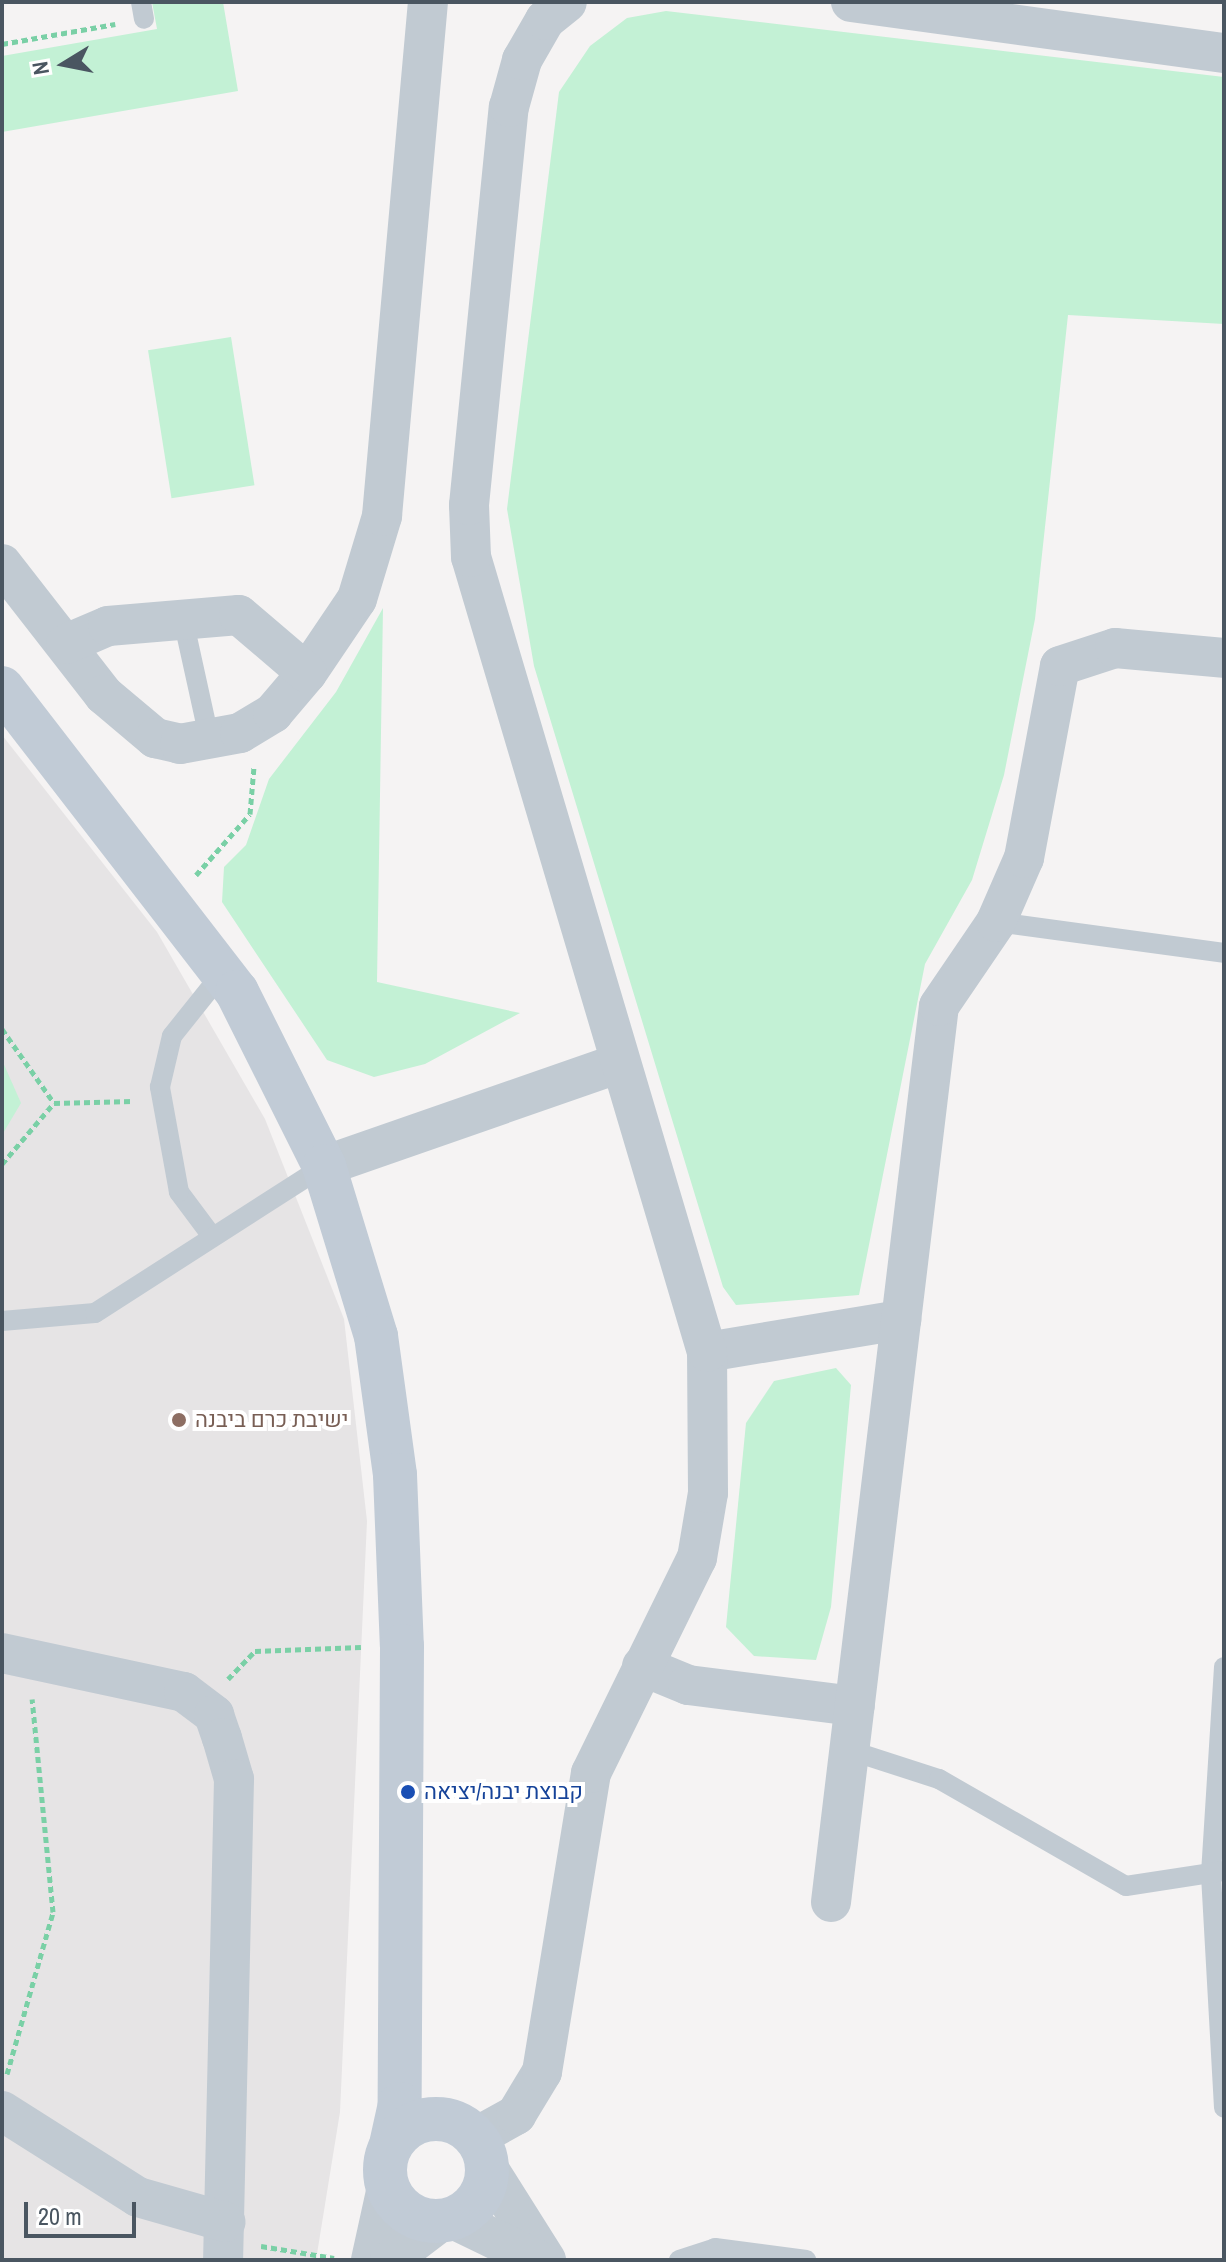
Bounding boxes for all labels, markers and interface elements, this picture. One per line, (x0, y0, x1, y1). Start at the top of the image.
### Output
north arrow (24, 24, 104, 104)
text: N (24, 59, 56, 77)
place label: ישיבת כרם ביבנה (195, 1407, 348, 1433)
marker: ישיבת כרם ביבנה (170, 1411, 188, 1429)
place label: קבוצת יבנה/יציאה (424, 1779, 583, 1805)
marker: קבוצת יבנה/יציאה (399, 1783, 417, 1801)
scale bar (28, 2186, 140, 2236)
text: 20 m (38, 2200, 82, 2232)

